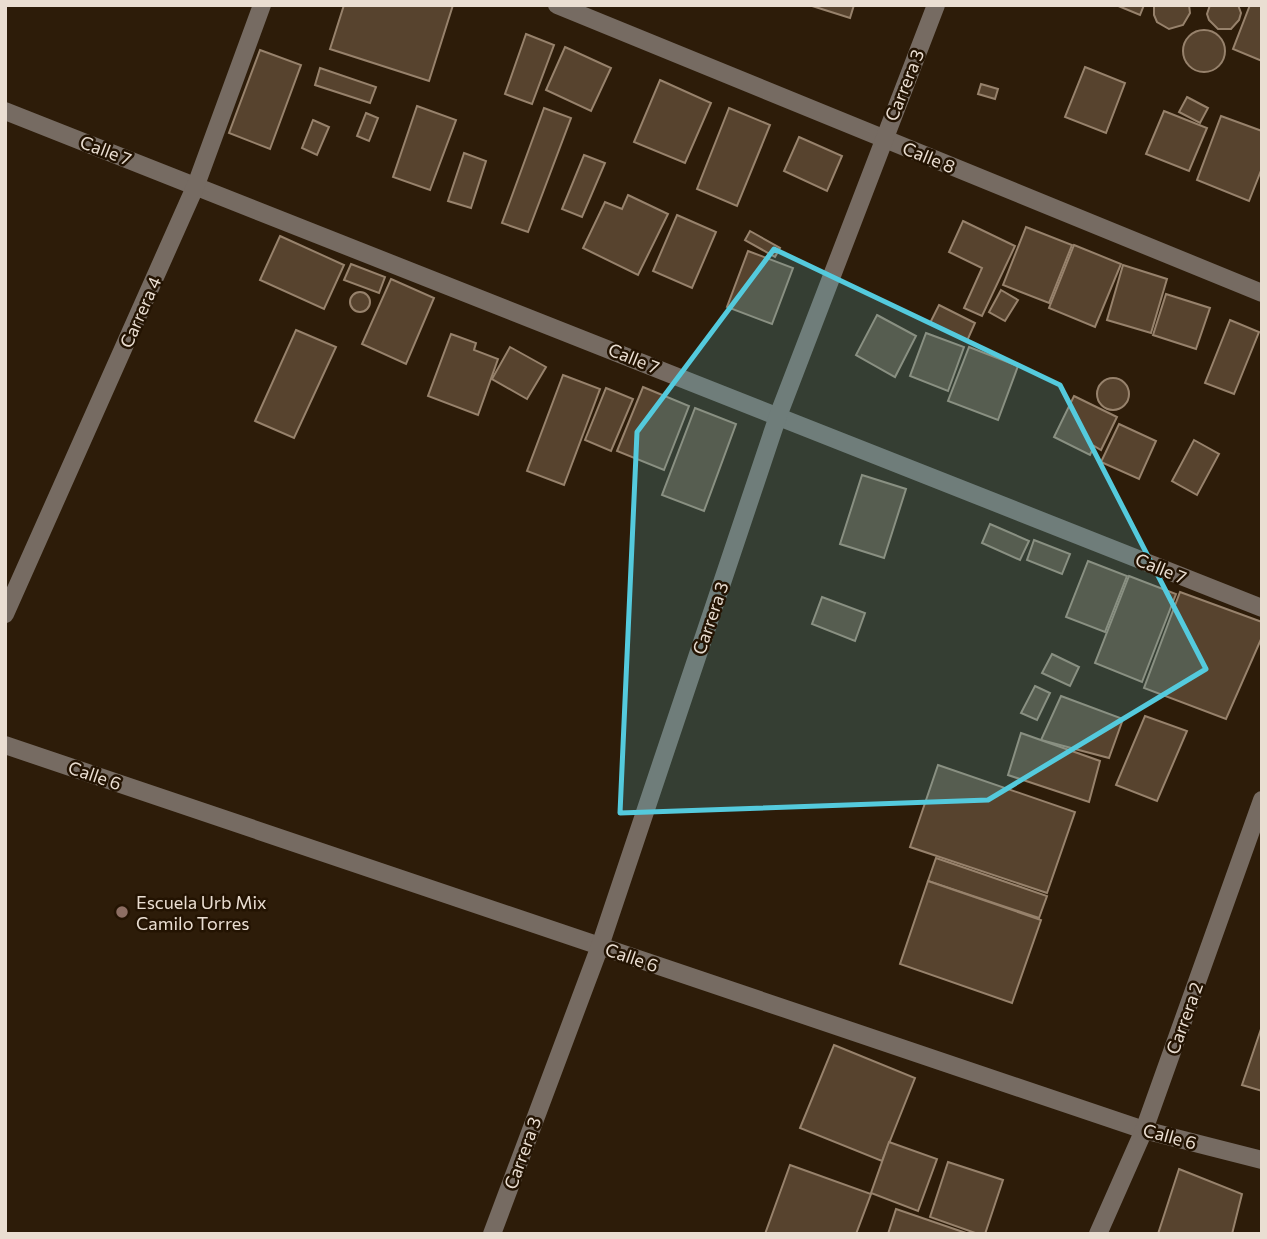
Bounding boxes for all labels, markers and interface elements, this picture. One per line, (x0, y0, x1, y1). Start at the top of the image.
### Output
street label: Carrera 3 (880, 46, 928, 124)
street label: Calle 7 (77, 130, 135, 170)
street label: Calle 8 (899, 137, 959, 177)
street label: Carrera 4 (114, 273, 166, 351)
street label: Calle 7 (605, 338, 663, 378)
street label: Calle 7 (1132, 548, 1190, 588)
street label: Carrera 3 (687, 579, 733, 657)
street label: Calle 6 (66, 756, 124, 794)
place label: Escuela Urb Mix Camilo Torres (136, 891, 267, 934)
marker: Escuela Urb Mix Camilo Torres (114, 904, 130, 920)
street label: Calle 6 (603, 938, 661, 976)
street label: Carrera 2 (1161, 979, 1207, 1057)
street label: Carrera 3 (499, 1114, 545, 1192)
street label: Calle 6 (1141, 1118, 1199, 1154)

